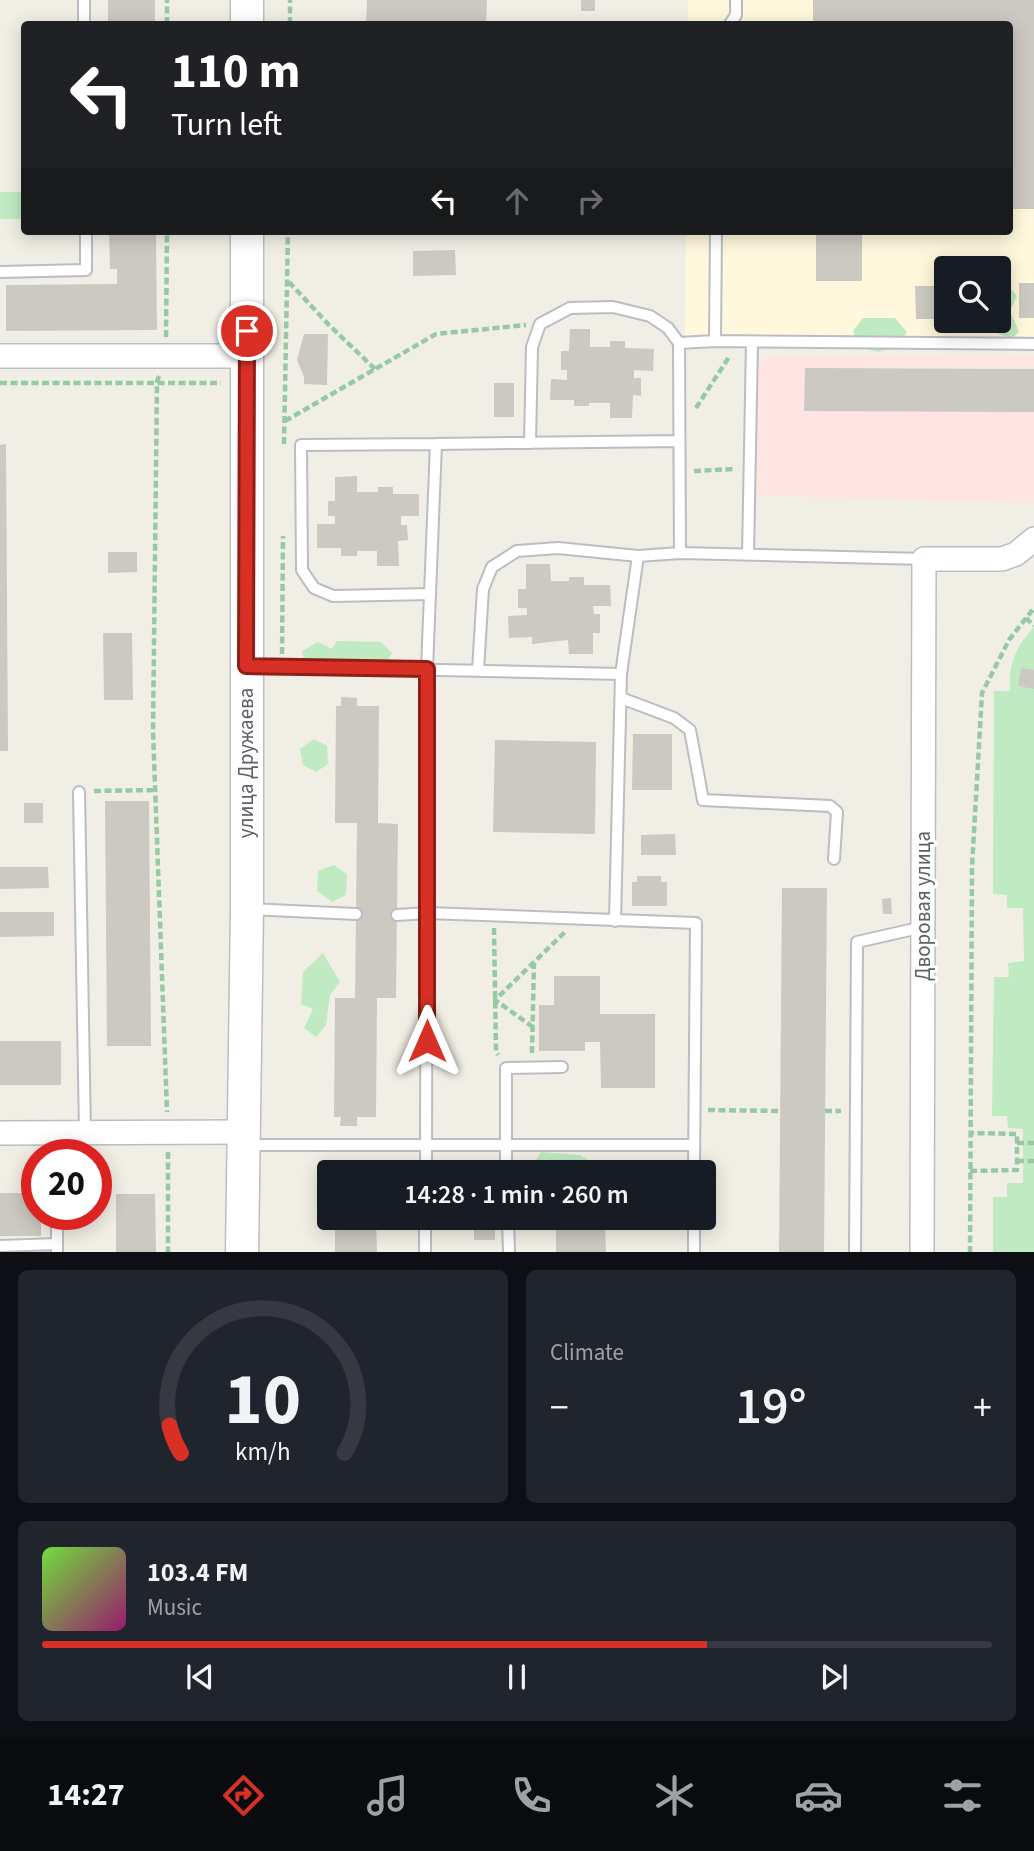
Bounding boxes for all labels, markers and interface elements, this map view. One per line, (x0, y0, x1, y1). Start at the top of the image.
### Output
text: 110 m (171, 37, 300, 107)
icon: left (56, 49, 147, 140)
text: Turn left (171, 102, 282, 148)
icon: left (425, 182, 463, 220)
icon: ahead (498, 182, 536, 220)
icon: right (571, 182, 609, 220)
map controls (934, 256, 1011, 333)
button: search (934, 256, 1011, 333)
pin (217, 301, 277, 361)
icon: arrive (228, 312, 266, 350)
street label: улица Дружаева (231, 688, 261, 838)
street label: Дворовая улица (908, 831, 938, 981)
position arrow (390, 1004, 464, 1078)
speed limit sign: 20 (21, 1139, 112, 1230)
text: 14:28 · 1 min · 260 m (404, 1176, 629, 1213)
text: Climate (550, 1336, 624, 1369)
text: 10 (225, 1348, 301, 1452)
text: 19° (735, 1370, 807, 1444)
text: − (550, 1381, 569, 1435)
text: + (973, 1381, 992, 1435)
text: km/h (235, 1433, 291, 1469)
text: 103.4 FM (147, 1554, 248, 1591)
text: Music (147, 1591, 202, 1624)
icon: previous (181, 1658, 219, 1696)
icon: pause (498, 1658, 536, 1696)
icon: next (815, 1658, 853, 1696)
icon: directions (219, 1771, 268, 1820)
icon: music (363, 1771, 412, 1820)
icon: phone (507, 1771, 556, 1820)
icon: climate (650, 1771, 699, 1820)
icon: car (794, 1771, 843, 1820)
icon: filters (938, 1771, 987, 1820)
text: 14:27 (47, 1772, 125, 1818)

